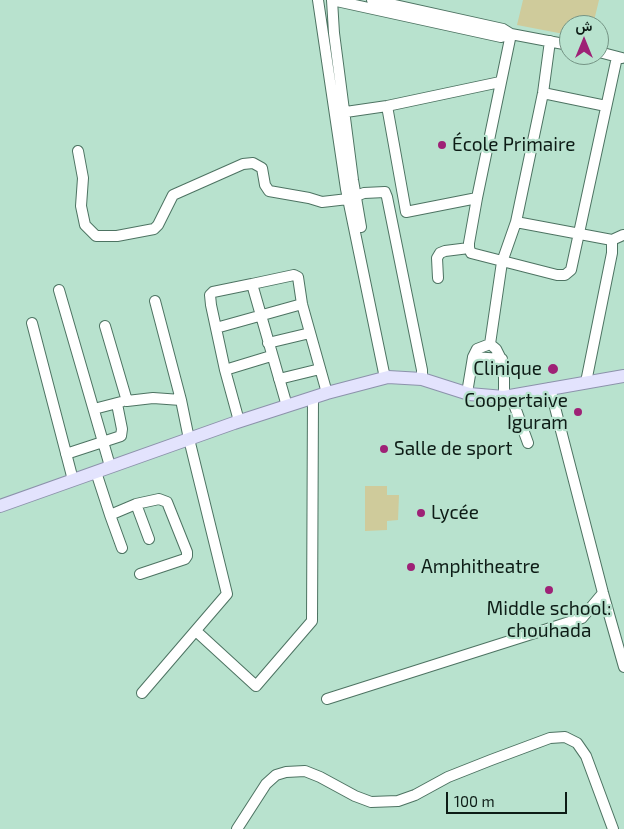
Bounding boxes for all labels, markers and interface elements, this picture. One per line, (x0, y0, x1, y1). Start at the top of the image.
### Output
north arrow (559, 15, 609, 65)
text: ش (576, 17, 592, 34)
place label: École Primaire (452, 134, 576, 156)
marker: École Primaire (436, 139, 448, 151)
place label: Clinique (473, 358, 542, 380)
marker: Clinique (546, 362, 560, 376)
place label: Coopertaive Iguram (464, 390, 568, 434)
marker: Coopertaive Iguram (572, 406, 584, 418)
place label: Salle de sport (394, 438, 512, 460)
marker: Salle de sport (378, 443, 390, 455)
place label: Lycée (431, 502, 479, 524)
marker: Lycée (415, 507, 427, 519)
place label: Amphitheatre (421, 556, 540, 578)
marker: Amphitheatre (405, 561, 417, 573)
marker: Middle school: chouhada (543, 584, 555, 596)
place label: Middle school: chouhada (487, 598, 611, 642)
scale bar (449, 782, 570, 814)
text: 100 m (454, 792, 495, 810)

